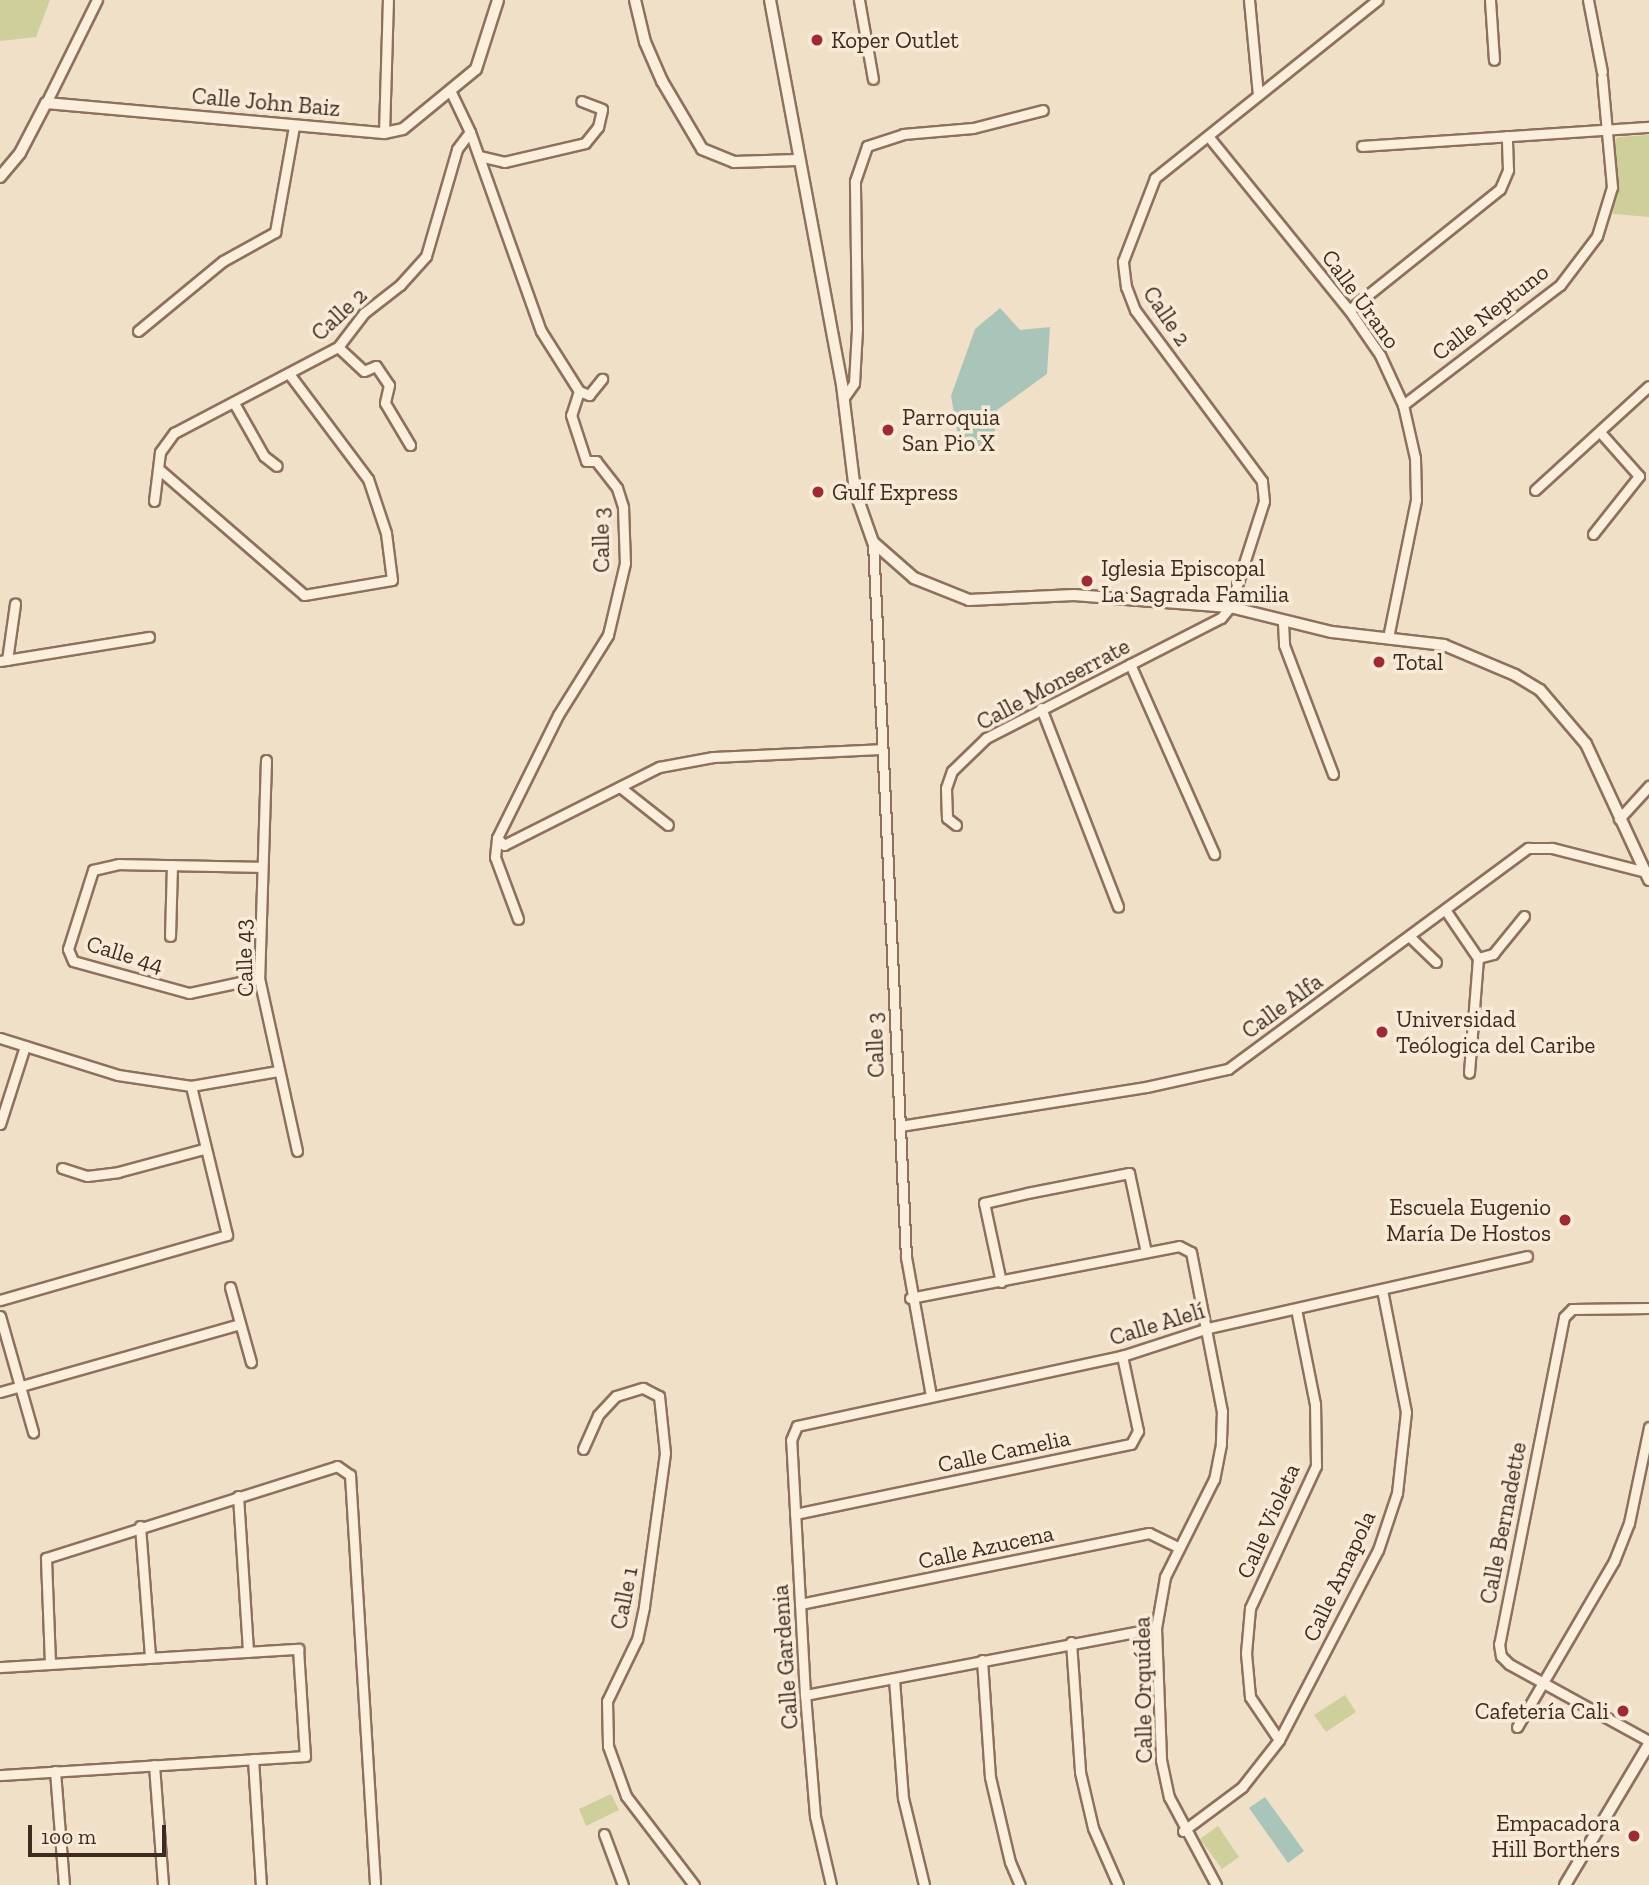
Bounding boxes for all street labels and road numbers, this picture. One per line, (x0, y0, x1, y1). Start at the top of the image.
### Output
street label: Calle John Baiz (190, 82, 342, 122)
street label: Calle Urano (1316, 244, 1406, 354)
street label: Calle Neptuno (1426, 258, 1554, 366)
street label: Calle 2 (305, 281, 373, 347)
street label: Calle 2 (1137, 281, 1197, 351)
street label: Calle 3 (587, 507, 615, 573)
street label: Calle Monserrate (972, 632, 1134, 736)
street label: Calle 43 (229, 919, 259, 997)
street label: Calle 44 (83, 929, 167, 979)
street label: Calle Alfa (1236, 967, 1328, 1045)
street label: Calle 3 (860, 1012, 890, 1078)
street label: Calle Alelí (1106, 1296, 1208, 1352)
street label: Calle Camelia (935, 1424, 1073, 1478)
street label: Calle Bernadette (1474, 1440, 1532, 1606)
street label: Calle Violeta (1230, 1459, 1306, 1583)
street label: Calle Amapola (1297, 1506, 1381, 1646)
street label: Calle Azucena (915, 1519, 1057, 1575)
street label: Calle 1 (604, 1564, 644, 1632)
street label: Calle Gardenia (766, 1584, 804, 1730)
street label: Calle Orquídea (1128, 1616, 1158, 1764)

